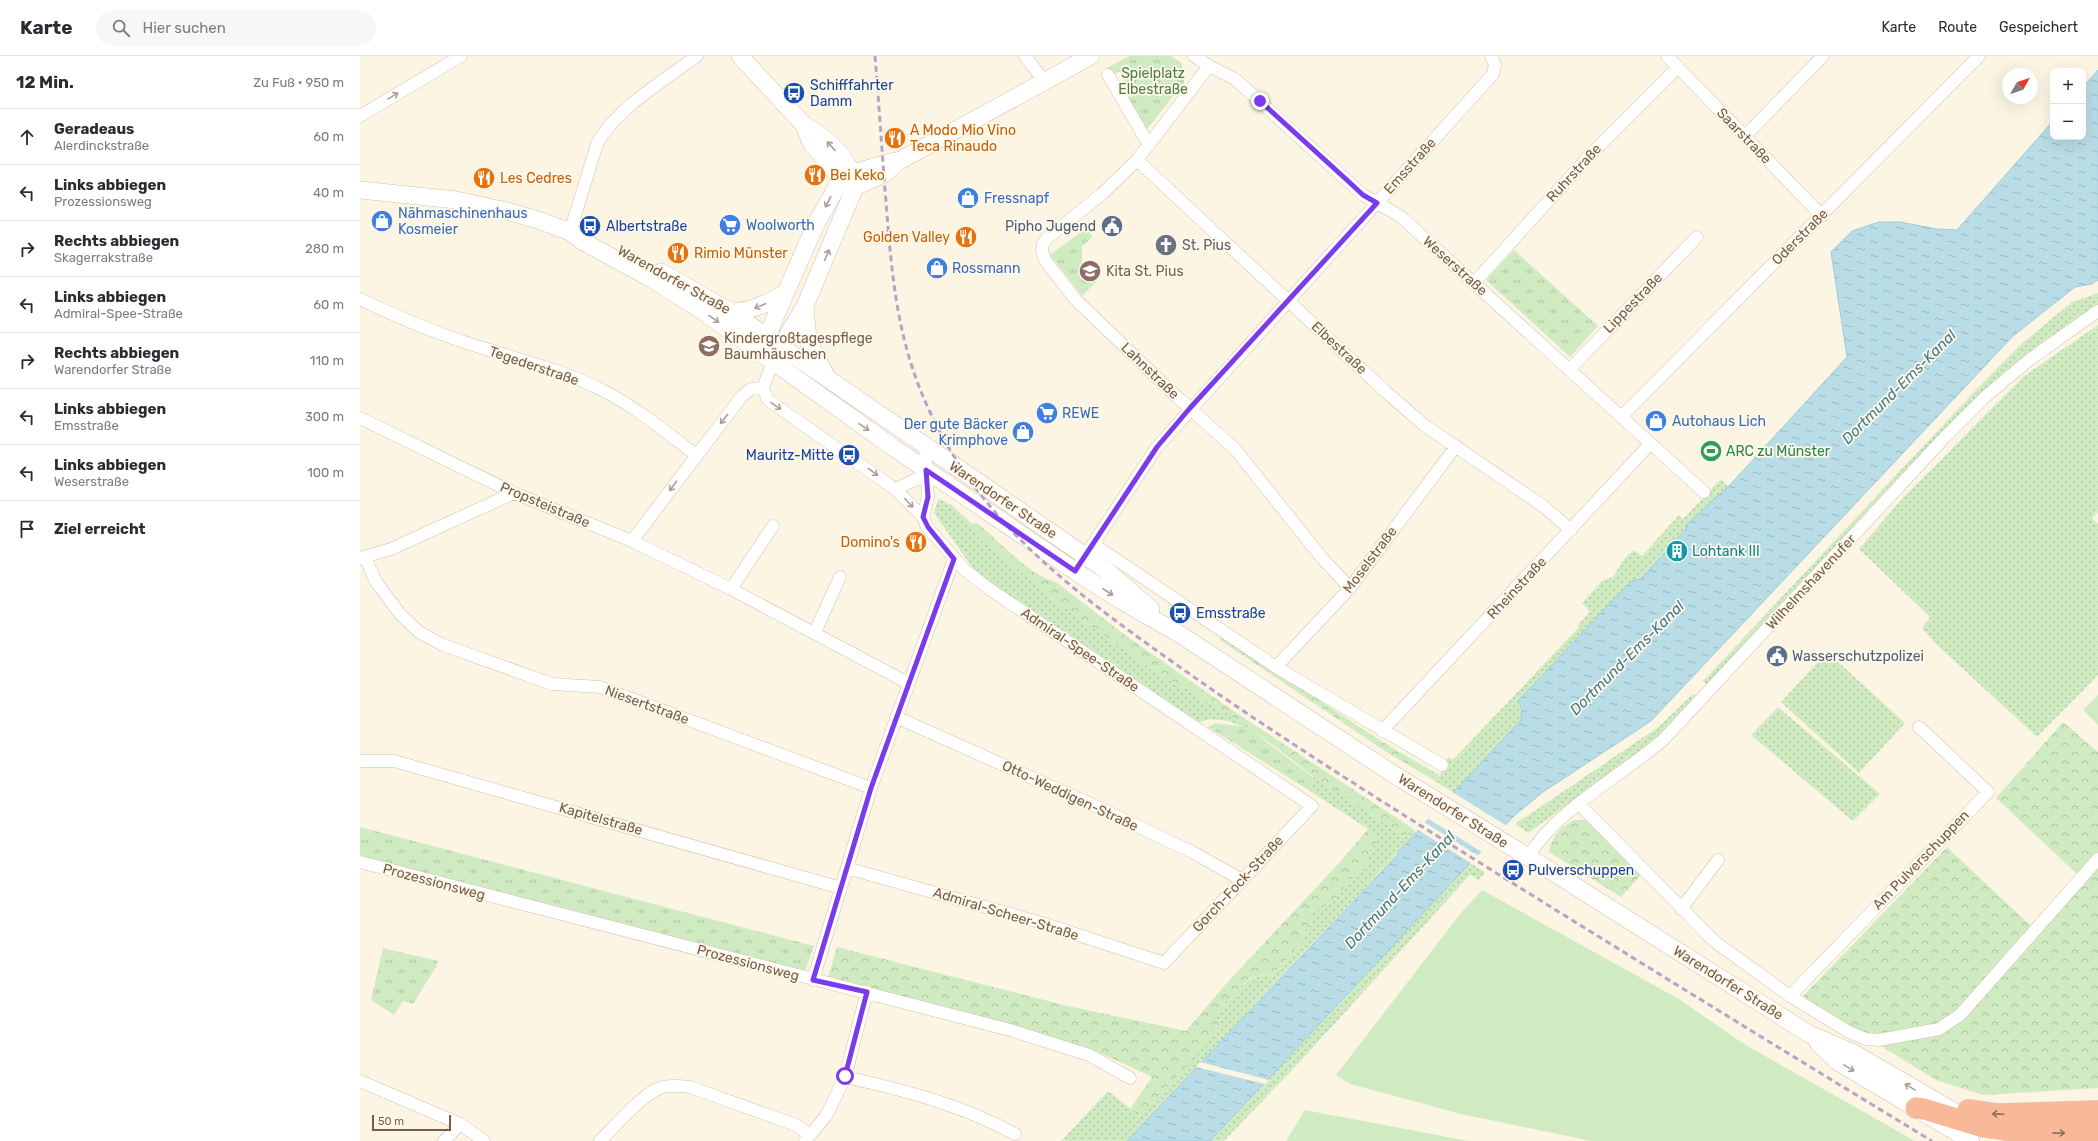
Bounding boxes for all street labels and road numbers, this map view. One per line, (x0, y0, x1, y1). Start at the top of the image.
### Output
street label: Saarstraße (1713, 105, 1775, 168)
street label: Emsstraße (1380, 134, 1440, 198)
street label: Ruhrstraße (1543, 140, 1605, 206)
street label: Oderstraße (1768, 205, 1832, 269)
street label: Weserstraße (1419, 233, 1491, 299)
street label: Warendorfer Straße (615, 242, 734, 318)
street label: Lippestraße (1600, 269, 1666, 337)
street label: Elbestraße (1308, 318, 1370, 378)
street label: Lahnstraße (1117, 339, 1183, 403)
street label: Tegederstraße (487, 343, 581, 389)
street label: Warendorfer Straße (946, 458, 1060, 543)
street label: Propsteistraße (497, 478, 593, 532)
street label: Moselstraße (1339, 523, 1401, 597)
street label: Wilhelmshavenufer (1762, 530, 1860, 633)
street label: Rheinstraße (1484, 553, 1550, 623)
street label: Admiral-Spee-Straße (1018, 604, 1142, 696)
street label: Niesertstraße (603, 682, 692, 728)
street label: Otto-Weddigen-Straße (999, 757, 1141, 835)
street label: Warendorfer Straße (1395, 770, 1511, 852)
street label: Kapitelstraße (557, 799, 645, 839)
street label: Am Pulverschuppen (1869, 807, 1973, 913)
street label: Gorch-Fock-Straße (1189, 832, 1287, 936)
street label: Prozessionsweg (381, 860, 487, 904)
street label: Admiral-Scheer-Straße (931, 884, 1081, 944)
street label: Prozessionsweg (695, 941, 801, 985)
street label: Warendorfer Straße (1670, 942, 1786, 1024)

